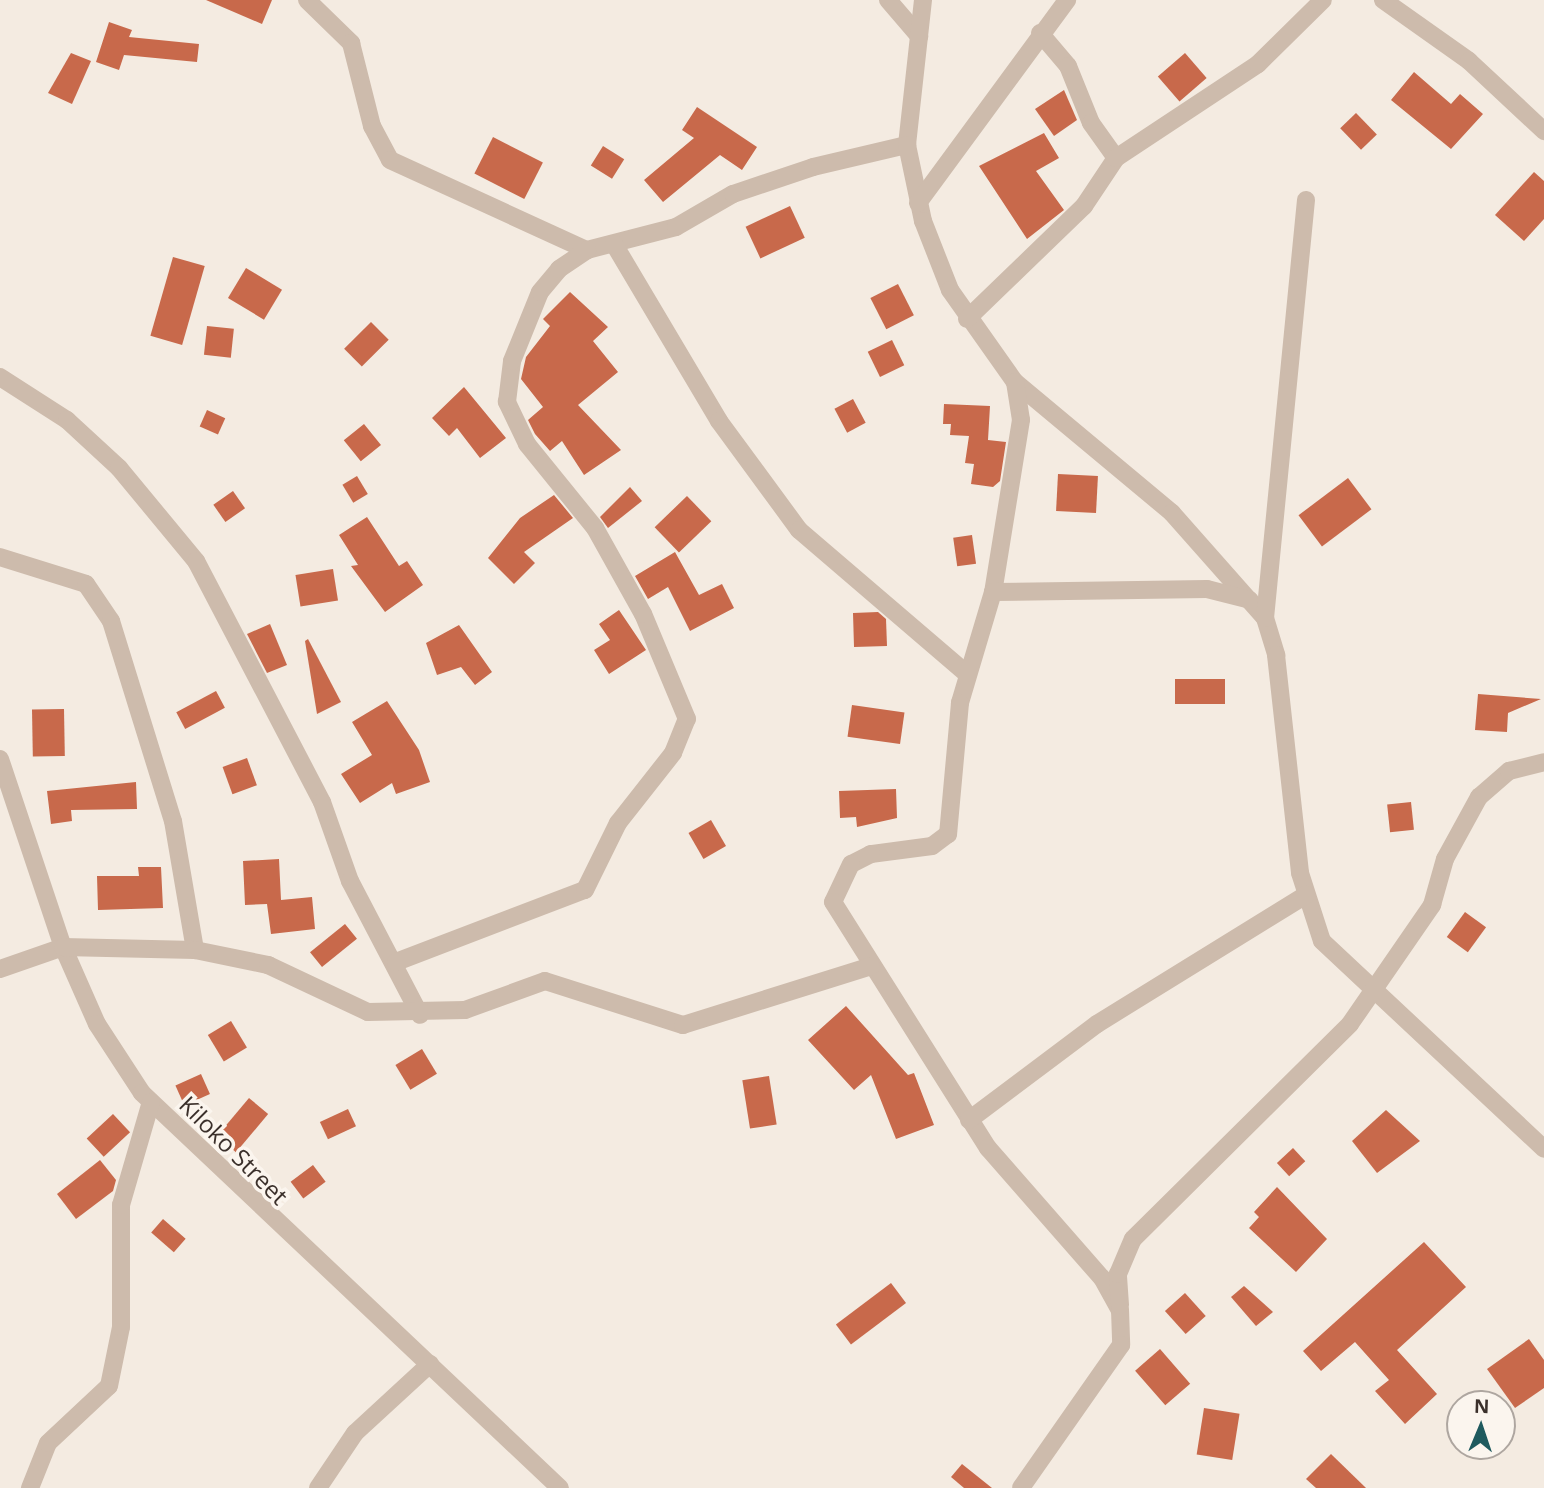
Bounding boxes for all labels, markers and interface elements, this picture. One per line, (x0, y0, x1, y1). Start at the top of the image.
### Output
street label: Kiloko Street (174, 1090, 294, 1210)
north arrow (1446, 1390, 1516, 1460)
text: N (1473, 1393, 1490, 1419)

